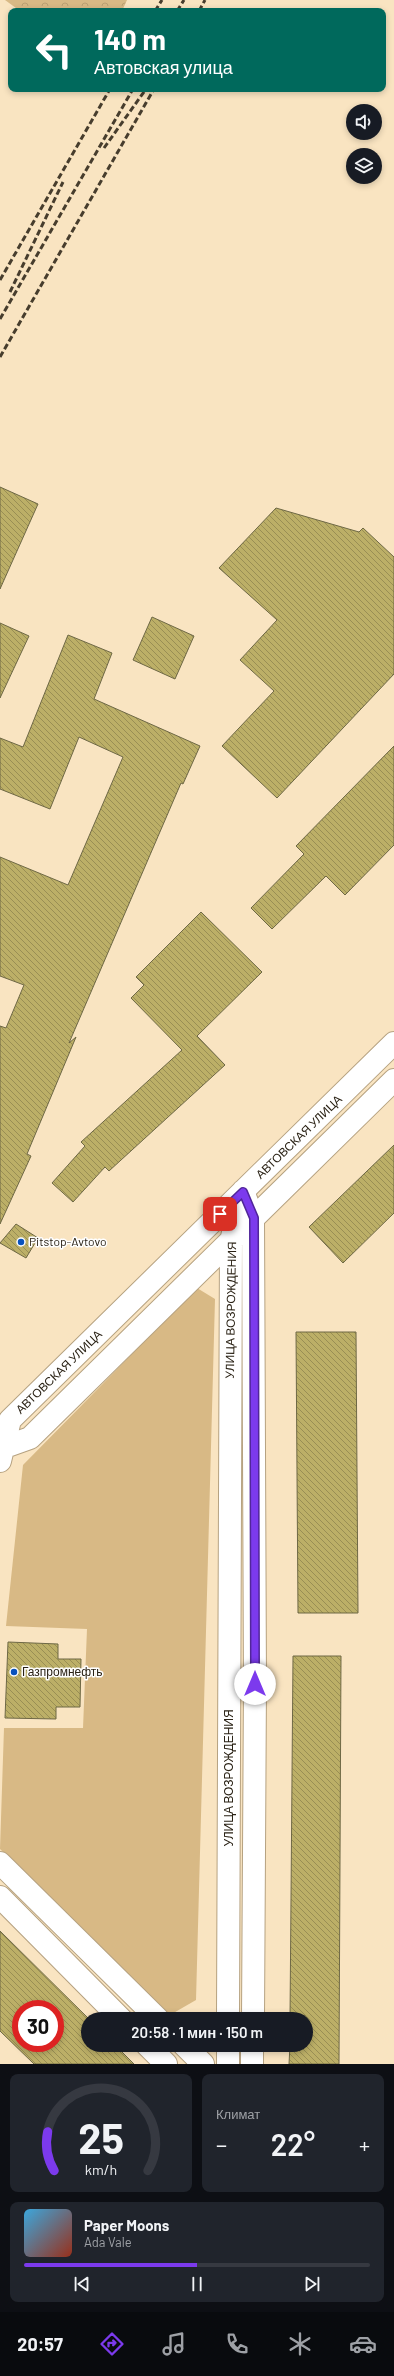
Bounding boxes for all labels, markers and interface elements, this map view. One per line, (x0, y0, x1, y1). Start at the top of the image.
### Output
text: 140 m (94, 22, 166, 56)
icon: left (28, 24, 80, 76)
text: Автовская улица (94, 56, 233, 78)
map controls (346, 104, 382, 184)
button: sound (346, 104, 382, 140)
button: layers (346, 148, 382, 184)
street label: АВТОВСКАЯ УЛИЦА (252, 1092, 345, 1182)
pin (203, 1197, 237, 1231)
icon: arrive (209, 1203, 231, 1225)
place label: Pitstop-Avtovo (29, 1234, 106, 1248)
marker: Pitstop-Avtovo (16, 1237, 26, 1247)
street label: УЛИЦА ВОЗРОЖДЕНИЯ (222, 1241, 239, 1379)
street label: АВТОВСКАЯ УЛИЦА (12, 1327, 105, 1417)
position arrow (234, 1663, 276, 1705)
place label: Газпромнефть (22, 1664, 103, 1679)
marker: Газпромнефть (9, 1667, 19, 1677)
street label: УЛИЦА ВОЗРОЖДЕНИЯ (221, 1709, 236, 1847)
speed limit sign: 30 (12, 2000, 64, 2052)
text: 20:58 · 1 мин · 150 m (131, 2023, 263, 2041)
text: Климат (216, 2106, 260, 2122)
text: 25 (78, 2112, 124, 2162)
text: 22° (271, 2126, 315, 2162)
text: − (216, 2131, 227, 2157)
text: + (359, 2131, 370, 2157)
text: km/h (85, 2161, 117, 2178)
text: Paper Moons (84, 2216, 169, 2234)
text: Ada Vale (84, 2234, 132, 2250)
icon: previous (71, 2273, 93, 2295)
icon: pause (186, 2273, 208, 2295)
icon: next (301, 2273, 323, 2295)
icon: directions (98, 2330, 126, 2358)
icon: music (160, 2330, 188, 2358)
icon: phone (223, 2330, 251, 2358)
icon: climate (286, 2330, 314, 2358)
icon: car (349, 2330, 377, 2358)
text: 20:57 (17, 2333, 63, 2355)

